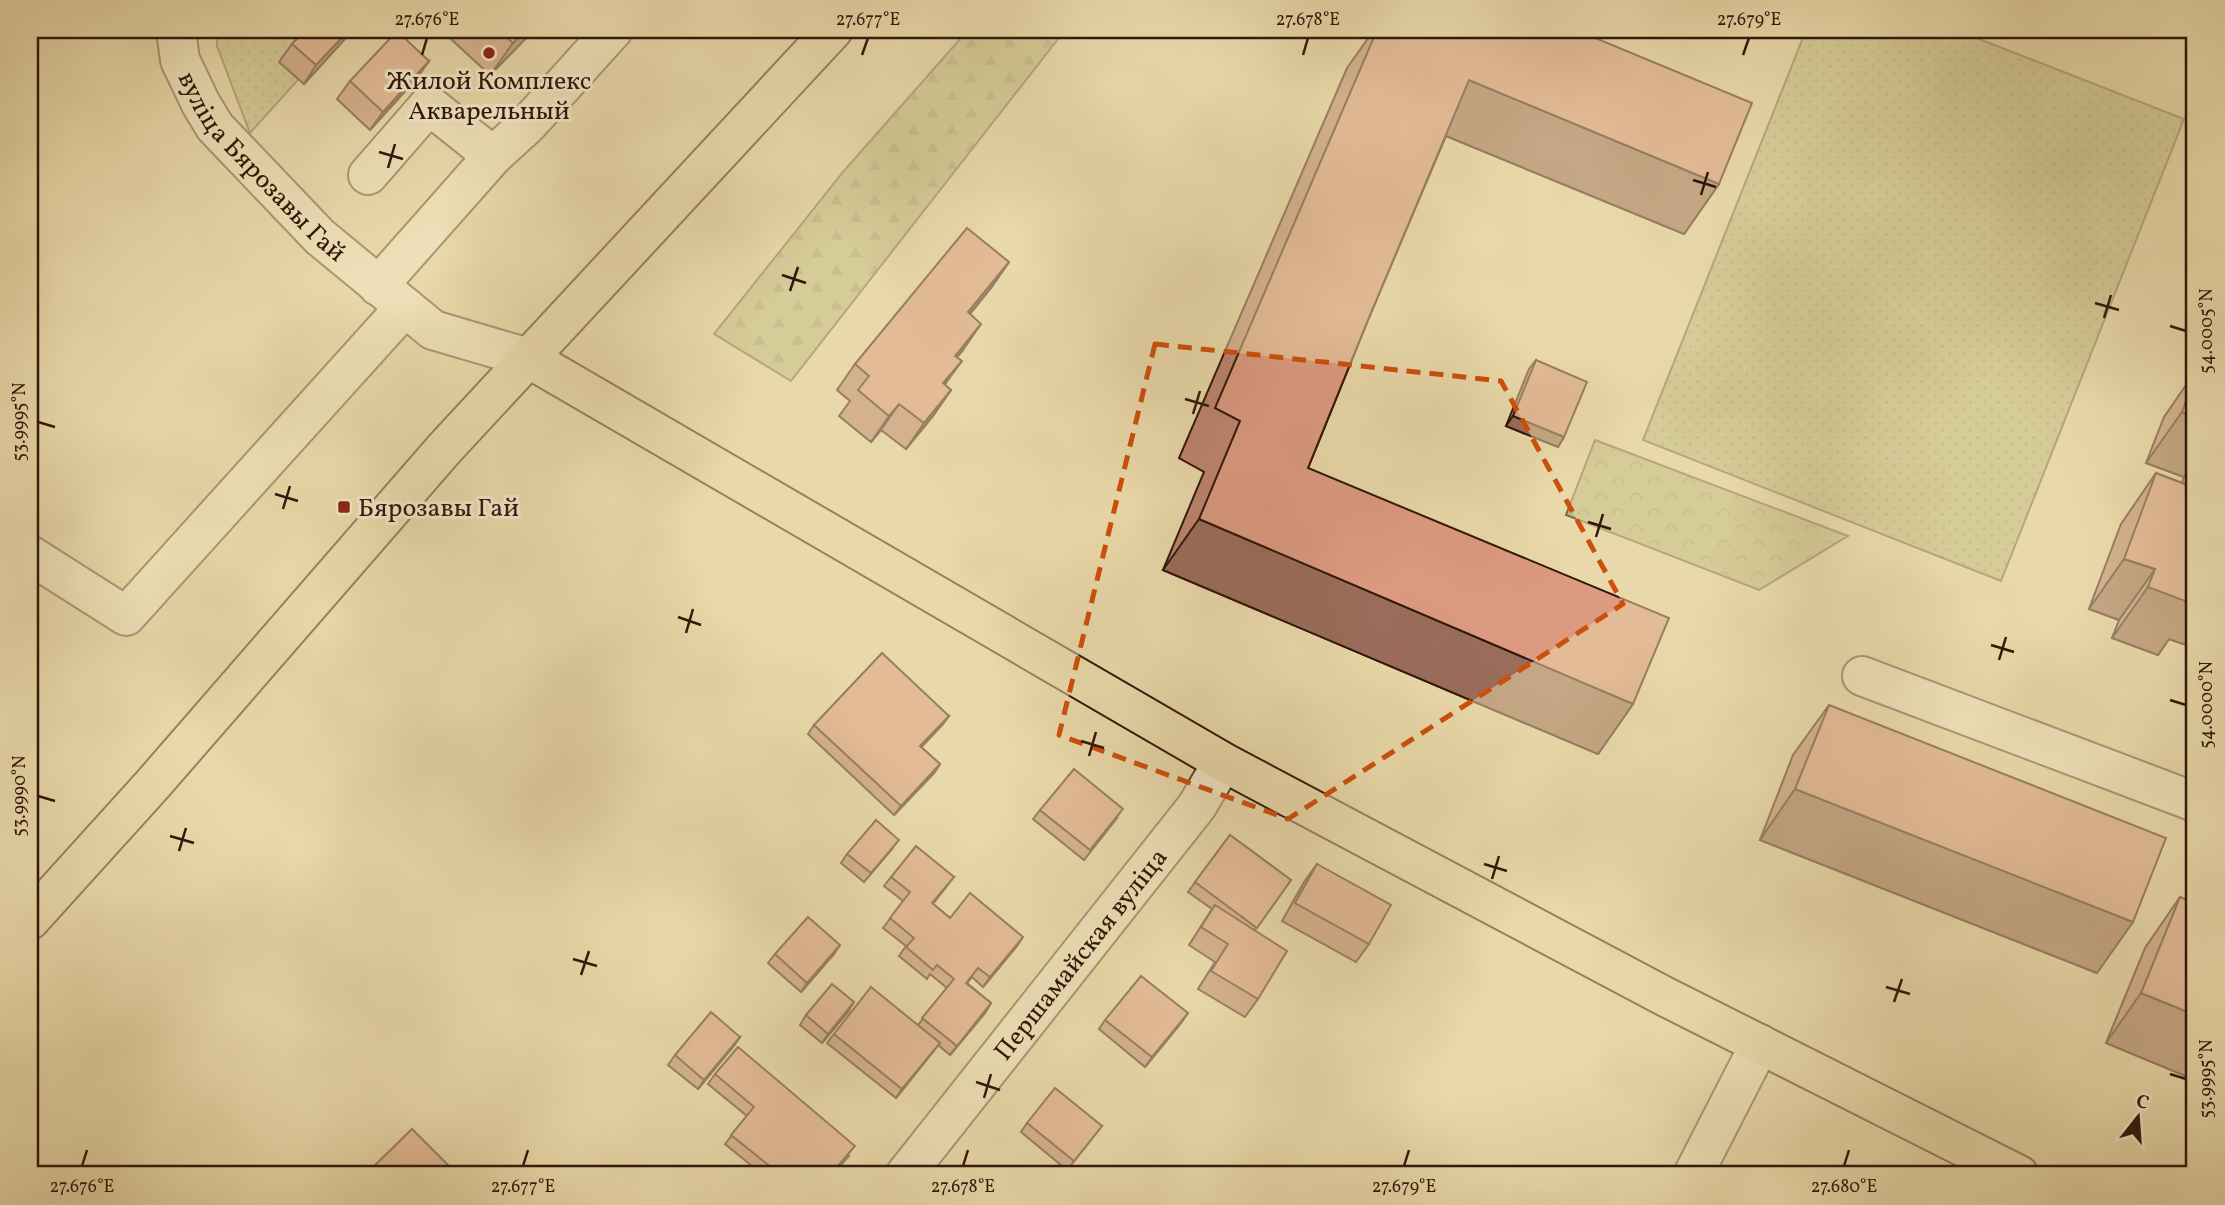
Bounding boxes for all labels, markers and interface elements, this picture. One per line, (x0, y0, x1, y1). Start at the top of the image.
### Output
text: 27.676°E (395, 8, 460, 33)
text: 27.677°E (836, 8, 900, 33)
text: 27.678°E (1276, 8, 1340, 33)
text: 27.679°E (1717, 8, 1781, 33)
marker: Жилой Комплекс Акварельный (481, 45, 497, 61)
place label: Жилой Комплекс Акварельный (387, 64, 591, 130)
street label: вуліца Бярозавы Гай (168, 66, 353, 271)
text: 54.0005°N (2195, 288, 2220, 374)
text: 53.9995°N (8, 382, 33, 462)
place label: Бярозавы Гай (358, 491, 519, 527)
marker: Бярозавы Гай (336, 499, 352, 515)
text: 54.0000°N (2195, 661, 2220, 749)
text: 53.9990°N (8, 755, 33, 837)
street label: Першамайская вуліца (986, 841, 1177, 1069)
text: 53.9995°N (2195, 1039, 2220, 1119)
north arrow (2102, 1082, 2172, 1152)
text: С (2133, 1088, 2152, 1117)
text: 27.676°E (50, 1175, 115, 1200)
text: 27.677°E (491, 1175, 555, 1200)
text: 27.678°E (931, 1175, 995, 1200)
text: 27.679°E (1372, 1175, 1436, 1200)
text: 27.680°E (1811, 1175, 1878, 1200)

